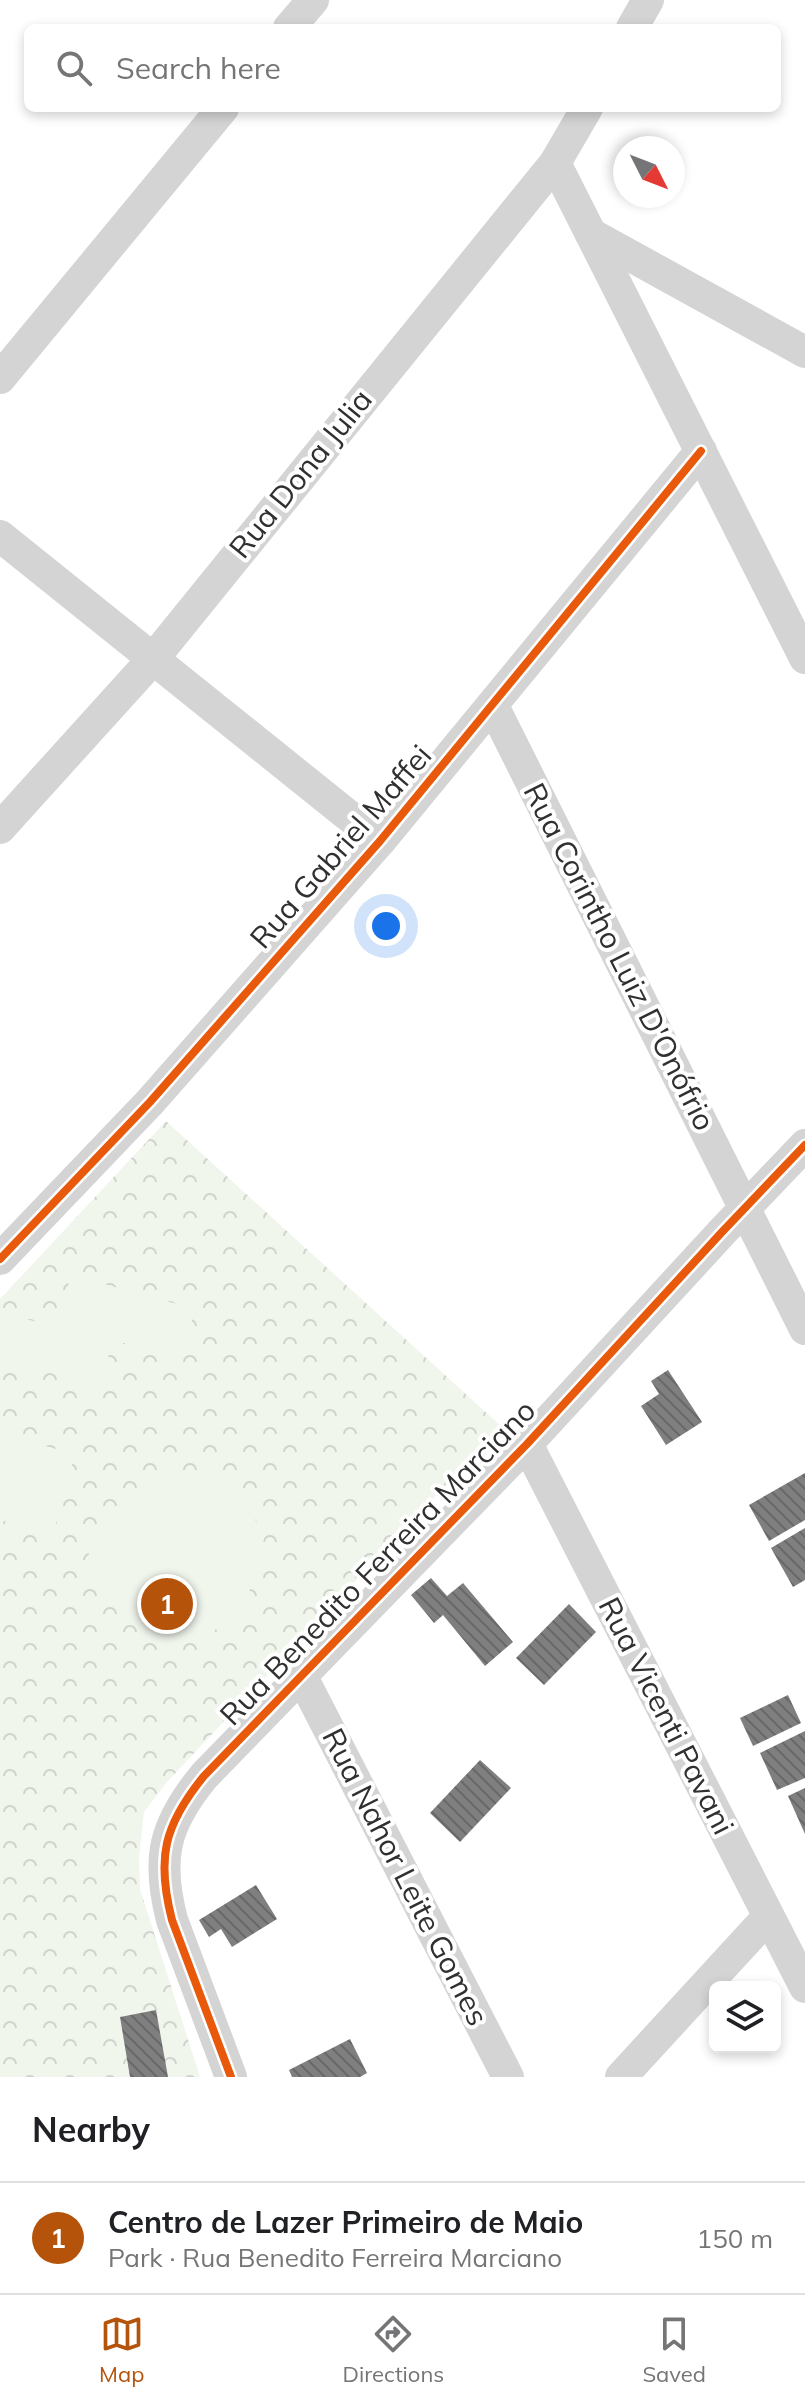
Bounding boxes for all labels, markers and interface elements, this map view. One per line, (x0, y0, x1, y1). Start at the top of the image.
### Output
search box (24, 24, 781, 112)
icon: search (52, 46, 96, 90)
text: Search here (116, 49, 281, 87)
north arrow (613, 136, 685, 208)
street label: Rua Dona Julia (221, 381, 380, 565)
street label: Rua Gabriel Maffei (241, 737, 439, 956)
street label: Rua Corintho Luiz D'Onófrio (516, 776, 724, 1137)
your location (366, 906, 406, 946)
street label: Rua Benedito Ferreira Marciano (211, 1391, 543, 1733)
pin: 1 (141, 1574, 193, 1634)
street label: Rua Vicenti Pavani (591, 1591, 743, 1840)
street label: Rua Nahor Leite Gomes (314, 1722, 497, 2032)
map controls (709, 1981, 781, 2053)
button: layers (709, 1981, 781, 2053)
text: Nearby (32, 2108, 150, 2151)
text: Centro de Lazer Primeiro de Maio (108, 2203, 583, 2241)
text: 1 (50, 2222, 66, 2255)
text: 150 m (697, 2222, 773, 2255)
text: Park · Rua Benedito Ferreira Marciano (108, 2241, 562, 2274)
tab: Map (99, 2312, 144, 2388)
tab: Directions (343, 2312, 444, 2388)
tab: Saved (642, 2312, 706, 2388)

